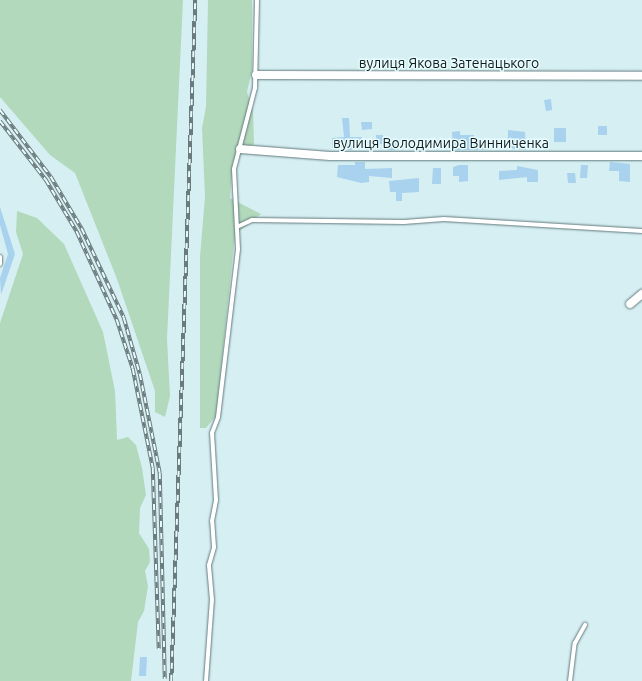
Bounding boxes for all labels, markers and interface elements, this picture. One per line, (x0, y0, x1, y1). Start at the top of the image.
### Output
street label: вулиця Якова Затенацького (359, 55, 539, 71)
street label: вулиця Володимира Винниченка (333, 135, 549, 151)

